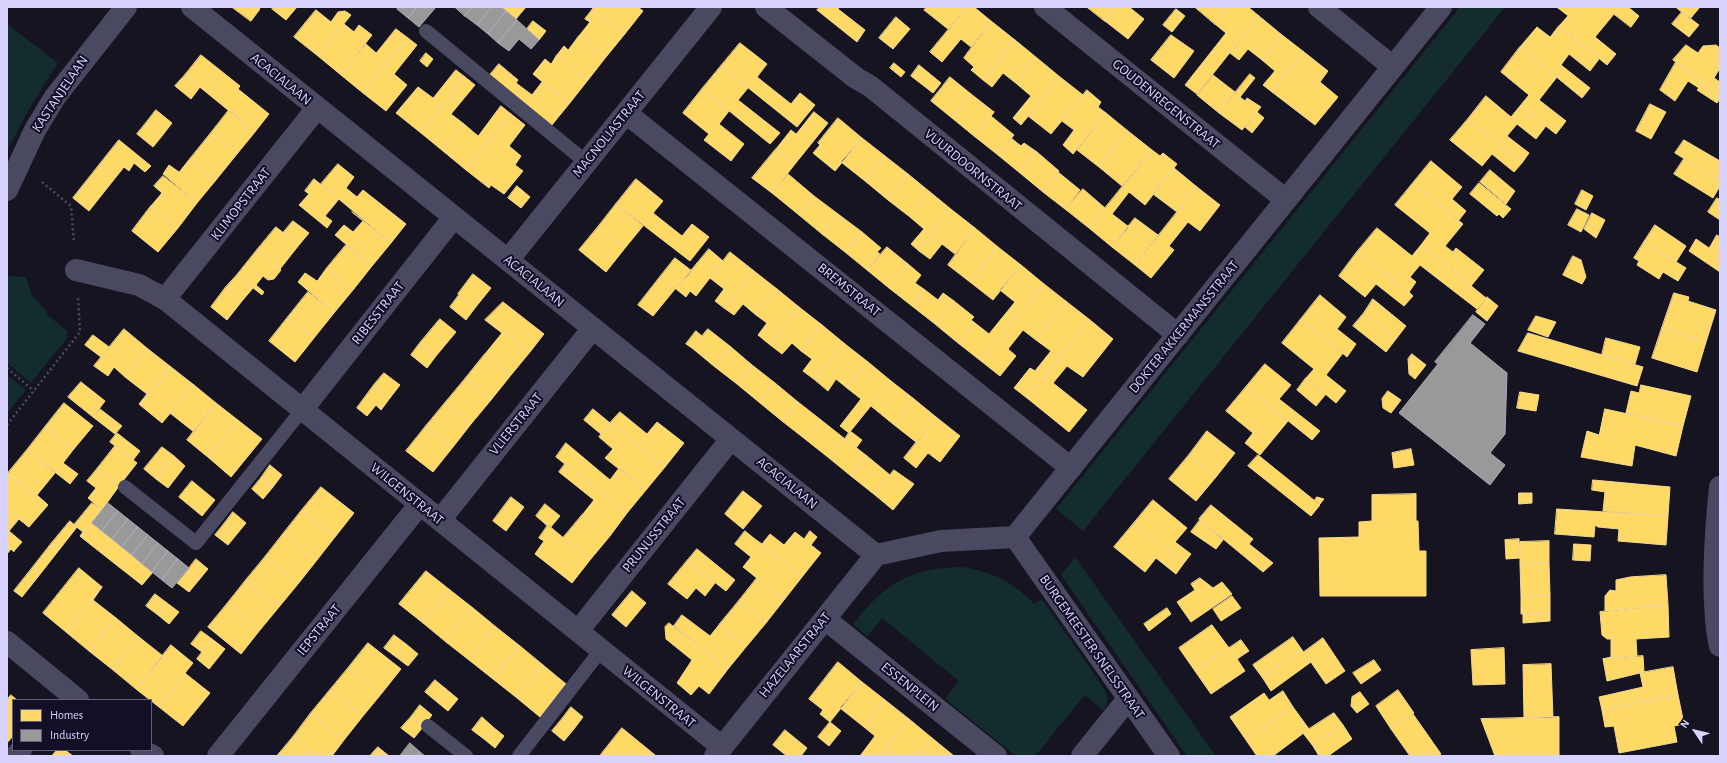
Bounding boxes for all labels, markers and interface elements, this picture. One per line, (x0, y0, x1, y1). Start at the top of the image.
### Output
street label: ACACIALAAN (247, 49, 315, 109)
street label: KASTANJELAAN (28, 53, 92, 135)
street label: GOUDENREGENSTRAAT (1109, 55, 1223, 153)
street label: MAGNOLIASTRAAT (569, 87, 649, 181)
street label: VUURDOORNSTRAAT (921, 126, 1025, 214)
street label: KLIMOPSTRAAT (207, 164, 275, 244)
street label: ACACIALAAN (500, 251, 568, 311)
street label: DOKTER AKKERMANSSTRAAT (1125, 257, 1243, 397)
street label: BREMSTRAAT (814, 259, 884, 321)
street label: RIBESSTRAAT (348, 278, 408, 348)
street label: VLIERSTRAAT (486, 389, 546, 459)
street label: ACACIALAAN (753, 453, 821, 513)
street label: WILGENSTRAAT (367, 459, 447, 529)
street label: PRUNUSSTRAAT (619, 494, 689, 576)
street label: BURGEMEESTER SNELSSTRAAT (1036, 572, 1148, 722)
street label: IEPSTRAAT (293, 601, 345, 659)
street label: HAZELAARSTRAAT (755, 609, 835, 701)
street label: ESSENPLEIN (878, 659, 942, 715)
street label: WILGENSTRAAT (619, 662, 699, 732)
legend (12, 699, 152, 751)
text: Homes (50, 709, 83, 721)
north arrow (1675, 711, 1715, 751)
text: N (1678, 718, 1691, 730)
text: Industry (50, 729, 89, 741)

